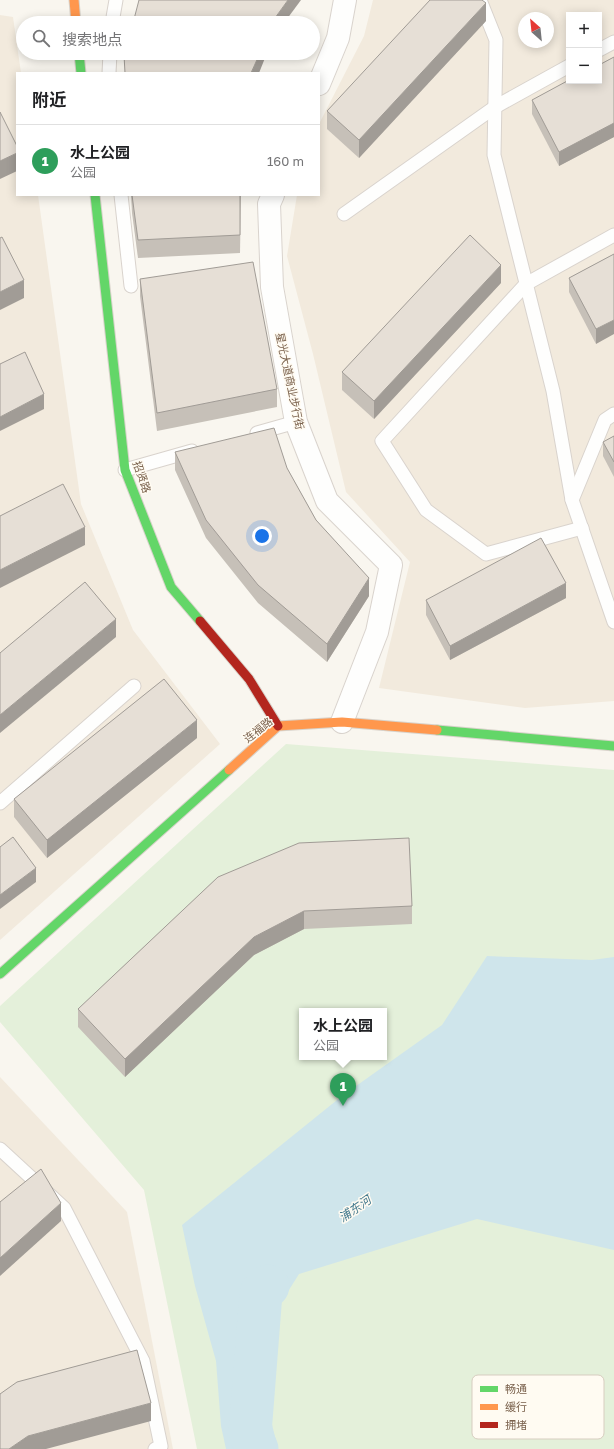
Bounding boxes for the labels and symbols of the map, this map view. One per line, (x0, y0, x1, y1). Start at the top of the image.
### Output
north arrow (518, 12, 554, 48)
street label: 星光大道商业步行街 (274, 331, 307, 431)
street label: 招贤路 (131, 459, 154, 495)
your location (252, 526, 272, 546)
street label: 连福路 (241, 714, 275, 745)
pin: 1 (330, 1073, 356, 1106)
water label: 浦东河 (336, 1191, 375, 1225)
legend (472, 1375, 604, 1439)
text: 畅通 (505, 1382, 527, 1395)
text: 缓行 (505, 1400, 527, 1413)
text: 拥堵 (505, 1418, 527, 1431)

